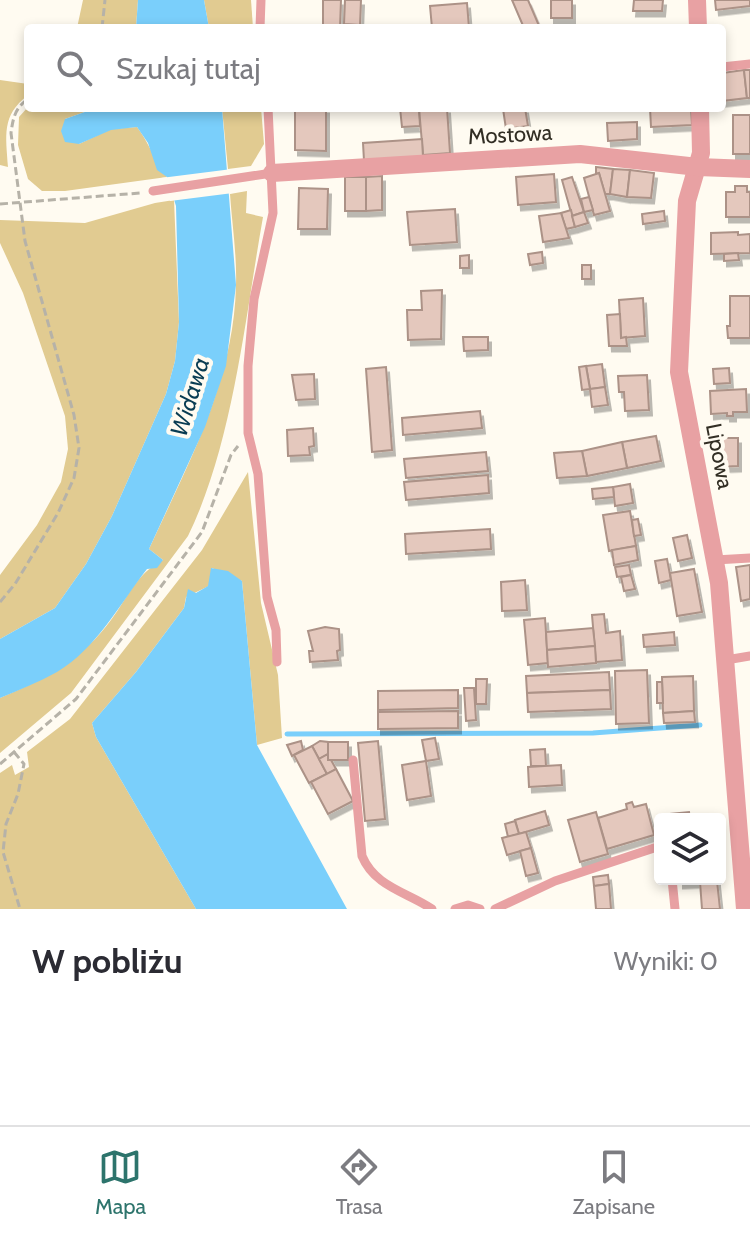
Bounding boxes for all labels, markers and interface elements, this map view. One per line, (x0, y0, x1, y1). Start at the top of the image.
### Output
search box (24, 24, 726, 112)
icon: search (52, 46, 96, 90)
text: Szukaj tutaj (116, 50, 261, 87)
street label: Mostowa (467, 119, 553, 150)
water label: Widawa (164, 354, 215, 440)
street label: Lipowa (700, 421, 739, 492)
map controls (654, 813, 726, 885)
button: layers (654, 813, 726, 885)
text: W pobliżu (32, 940, 183, 982)
text: Wyniki: 0 (614, 945, 718, 977)
tab: Mapa (95, 1145, 146, 1220)
tab: Trasa (336, 1145, 383, 1220)
tab: Zapisane (573, 1145, 655, 1220)

